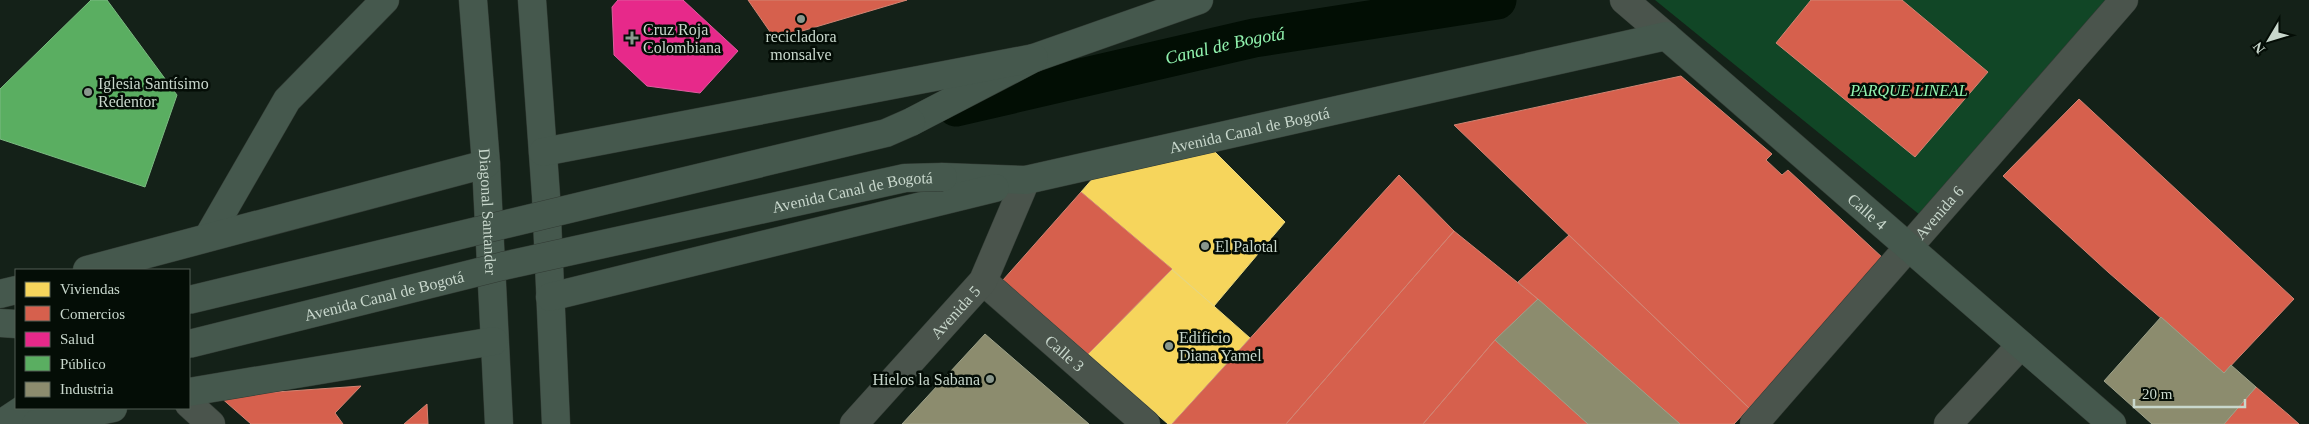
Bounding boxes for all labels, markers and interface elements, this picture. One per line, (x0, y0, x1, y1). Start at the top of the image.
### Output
marker: recicladora monsalve (795, 13, 807, 25)
north arrow (2244, 15, 2294, 65)
place label: Cruz Roja Colombiana (643, 21, 721, 56)
water label: Canal de Bogotá (1163, 23, 1286, 68)
place label: recicladora monsalve (765, 28, 837, 63)
marker: Cruz Roja Colombiana (625, 31, 639, 45)
text: N (2250, 39, 2268, 56)
place label: Iglesia Santísimo Redentor (98, 75, 209, 110)
park label: PARQUE LINEAL (1849, 82, 1968, 99)
marker: Iglesia Santísimo Redentor (82, 86, 94, 98)
street label: Avenida Canal de Bogotá (1168, 103, 1331, 156)
street label: Diagonal Santander (476, 148, 500, 276)
street label: Avenida Canal de Bogotá (770, 169, 933, 215)
street label: Avenida 6 (1911, 182, 1967, 242)
street label: Calle 4 (1845, 190, 1890, 233)
place label: El Palotal (1215, 238, 1278, 255)
marker: El Palotal (1199, 240, 1211, 252)
street label: Avenida Canal de Bogotá (303, 268, 466, 324)
legend (15, 269, 190, 409)
text: Viviendas (60, 281, 120, 297)
street label: Avenida 5 (927, 282, 983, 342)
text: Comercios (60, 306, 125, 322)
place label: Edificio Diana Yamel (1179, 329, 1262, 364)
text: Salud (60, 331, 95, 347)
street label: Calle 3 (1042, 331, 1088, 374)
marker: Edificio Diana Yamel (1163, 340, 1175, 352)
text: Público (60, 356, 106, 372)
place label: Hielos la Sabana (872, 371, 980, 388)
marker: Hielos la Sabana (984, 373, 996, 385)
scale bar (2134, 376, 2245, 408)
text: Industria (60, 381, 114, 397)
text: 20 m (2142, 386, 2173, 402)

